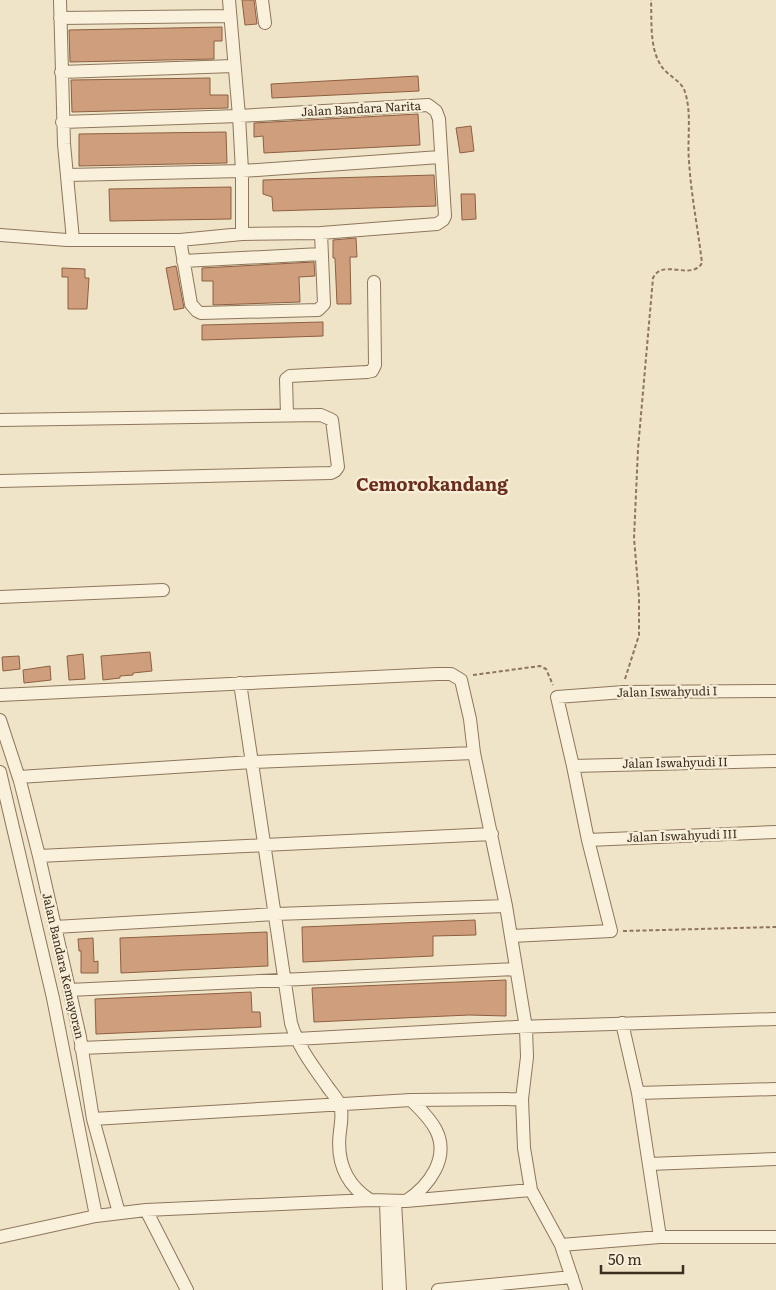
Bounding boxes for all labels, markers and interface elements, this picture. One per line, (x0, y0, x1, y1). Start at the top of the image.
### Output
street label: Jalan Bandara Narita (301, 96, 422, 120)
district label: Cemorokandang (356, 470, 509, 497)
street label: Jalan Iswahyudi I (616, 681, 718, 701)
street label: Jalan Iswahyudi II (622, 752, 728, 772)
street label: Jalan Iswahyudi III (626, 824, 738, 846)
street label: Jalan Bandara Kemayoran (38, 891, 90, 1041)
scale bar (601, 1242, 684, 1274)
text: 50 m (608, 1247, 642, 1270)

